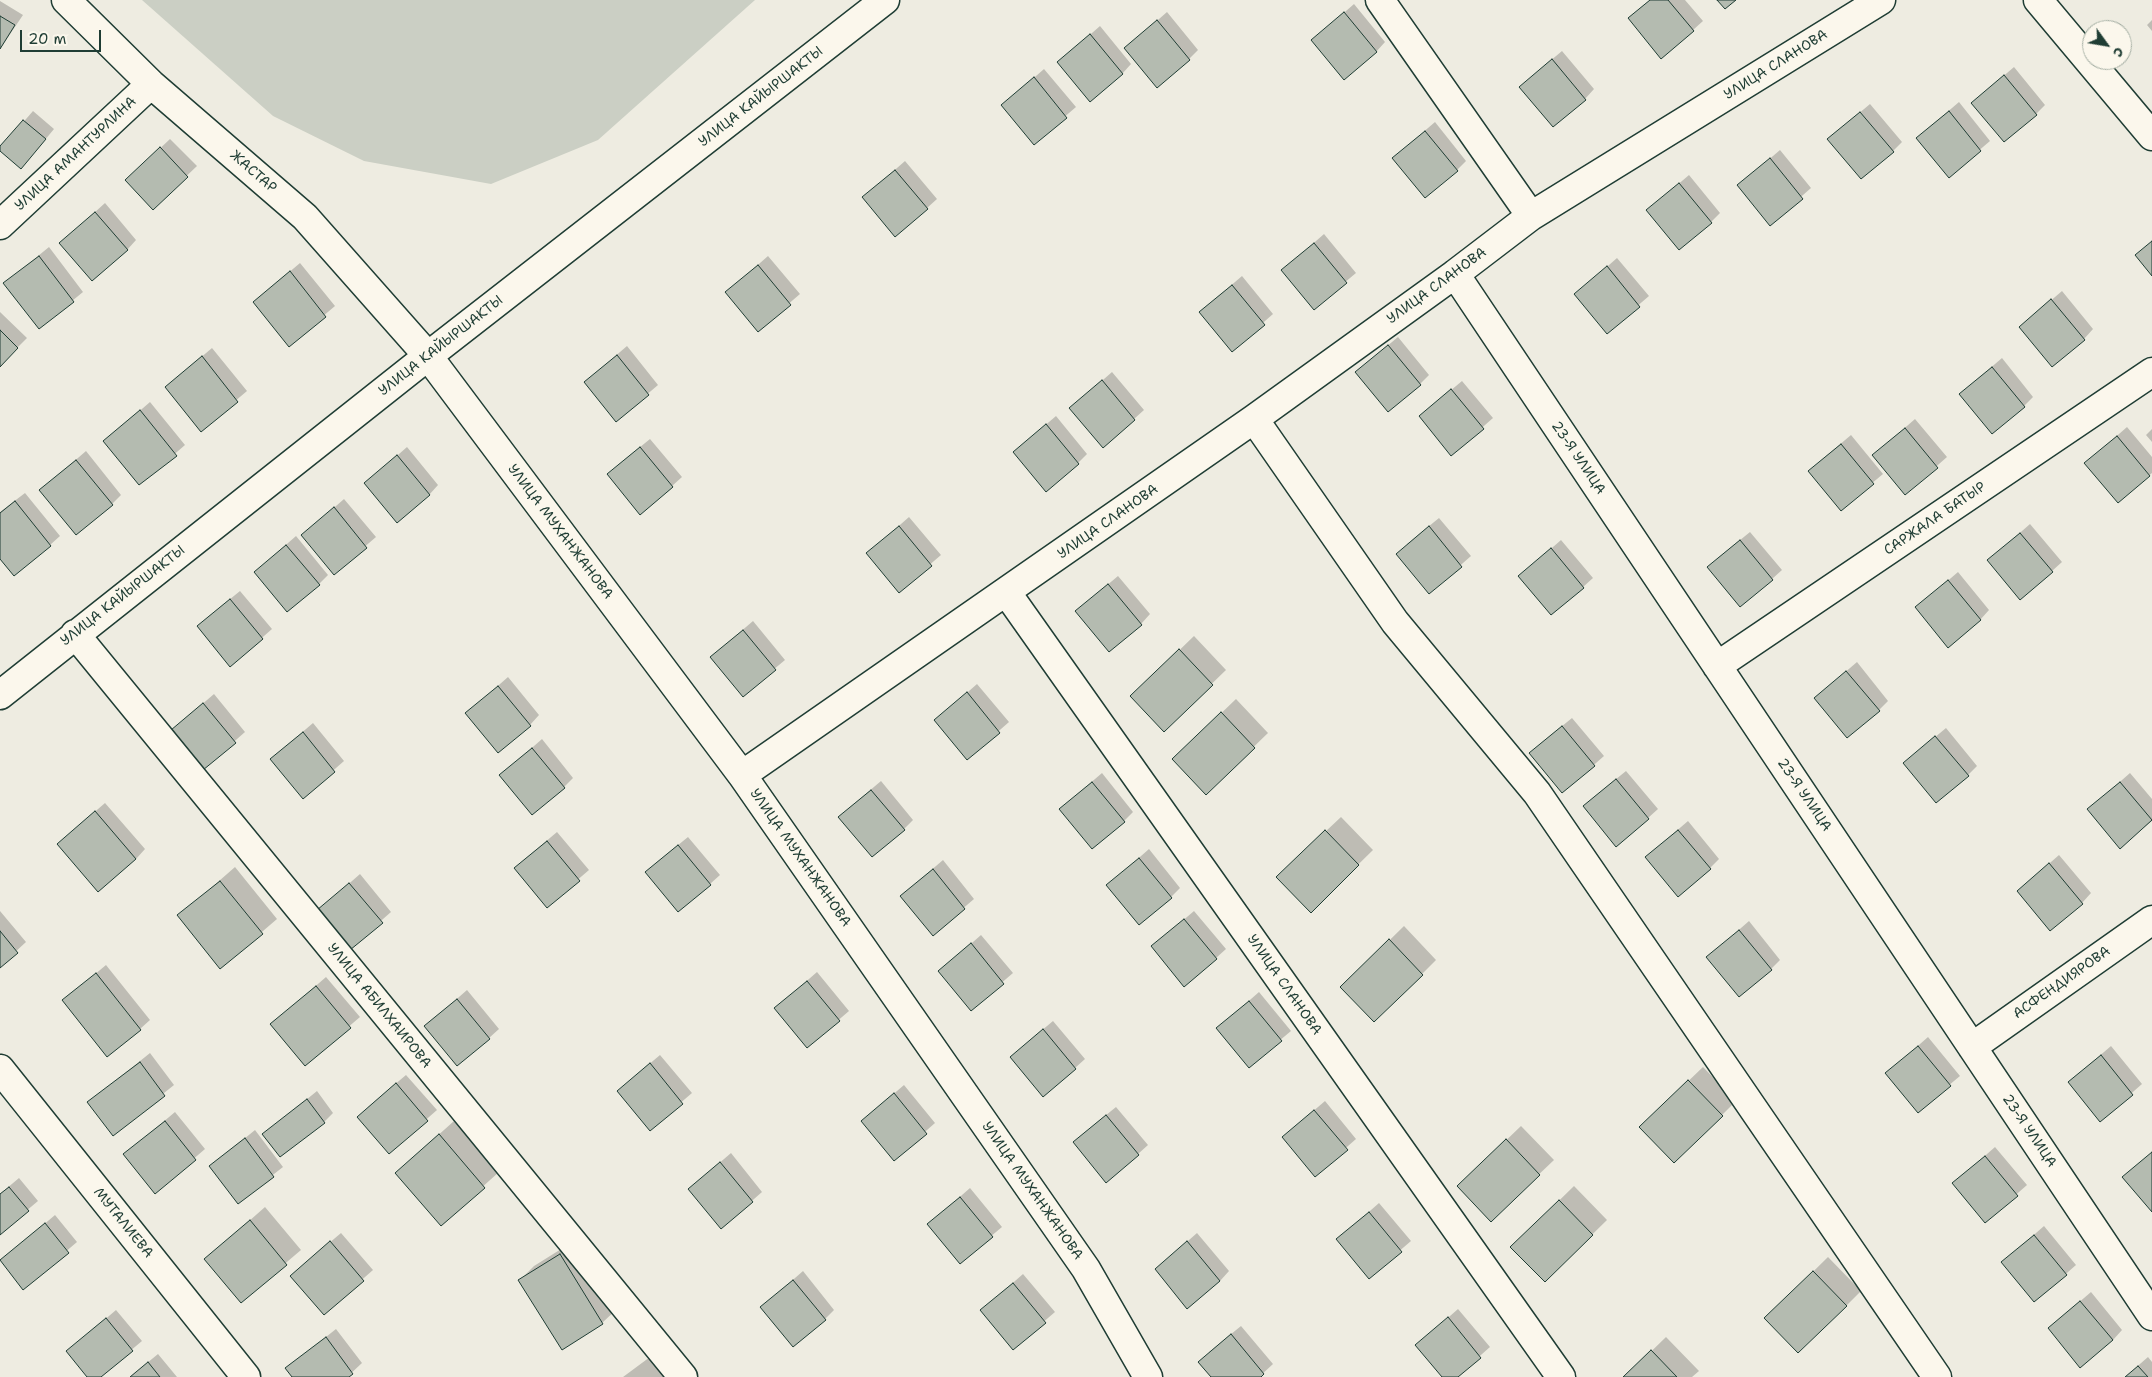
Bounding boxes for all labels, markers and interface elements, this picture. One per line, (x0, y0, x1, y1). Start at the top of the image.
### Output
scale bar (22, 20, 104, 52)
north arrow (2082, 20, 2132, 70)
street label: УЛИЦА СЛАНОВА (1721, 26, 1831, 104)
text: 20 m (28, 29, 67, 49)
street label: УЛИЦА КАЙЫРШАКТЫ (696, 43, 826, 151)
text: С (2109, 44, 2129, 61)
street label: УЛИЦА АМАНТУРЛИНА (12, 93, 140, 215)
street label: ЖАСТАР (226, 147, 280, 197)
street label: УЛИЦА СЛАНОВА (1384, 244, 1490, 328)
street label: УЛИЦА КАЙЫРШАКТЫ (376, 292, 506, 400)
street label: 23-Я УЛИЦА (1547, 418, 1609, 498)
street label: УЛИЦА МУХАНЖАНОВА (504, 461, 616, 603)
street label: САРЖАЛА БАТЫР (1881, 479, 1989, 559)
street label: УЛИЦА СЛАНОВА (1055, 481, 1161, 563)
street label: УЛИЦА КАЙЫРШАКТЫ (58, 542, 188, 650)
street label: 23-Я УЛИЦА (1773, 755, 1835, 835)
street label: УЛИЦА МУХАНЖАНОВА (746, 786, 854, 930)
street label: УЛИЦА СЛАНОВА (1243, 932, 1325, 1038)
street label: УЛИЦА АБИЛХАИРОВА (323, 940, 435, 1072)
street label: АСФЕНДИЯРОВА (2010, 943, 2114, 1023)
street label: 23-Я УЛИЦА (1998, 1091, 2060, 1171)
street label: УЛИЦА МУХАНЖАНОВА (978, 1119, 1086, 1263)
street label: МУТАЛИЕВА (89, 1184, 157, 1262)

